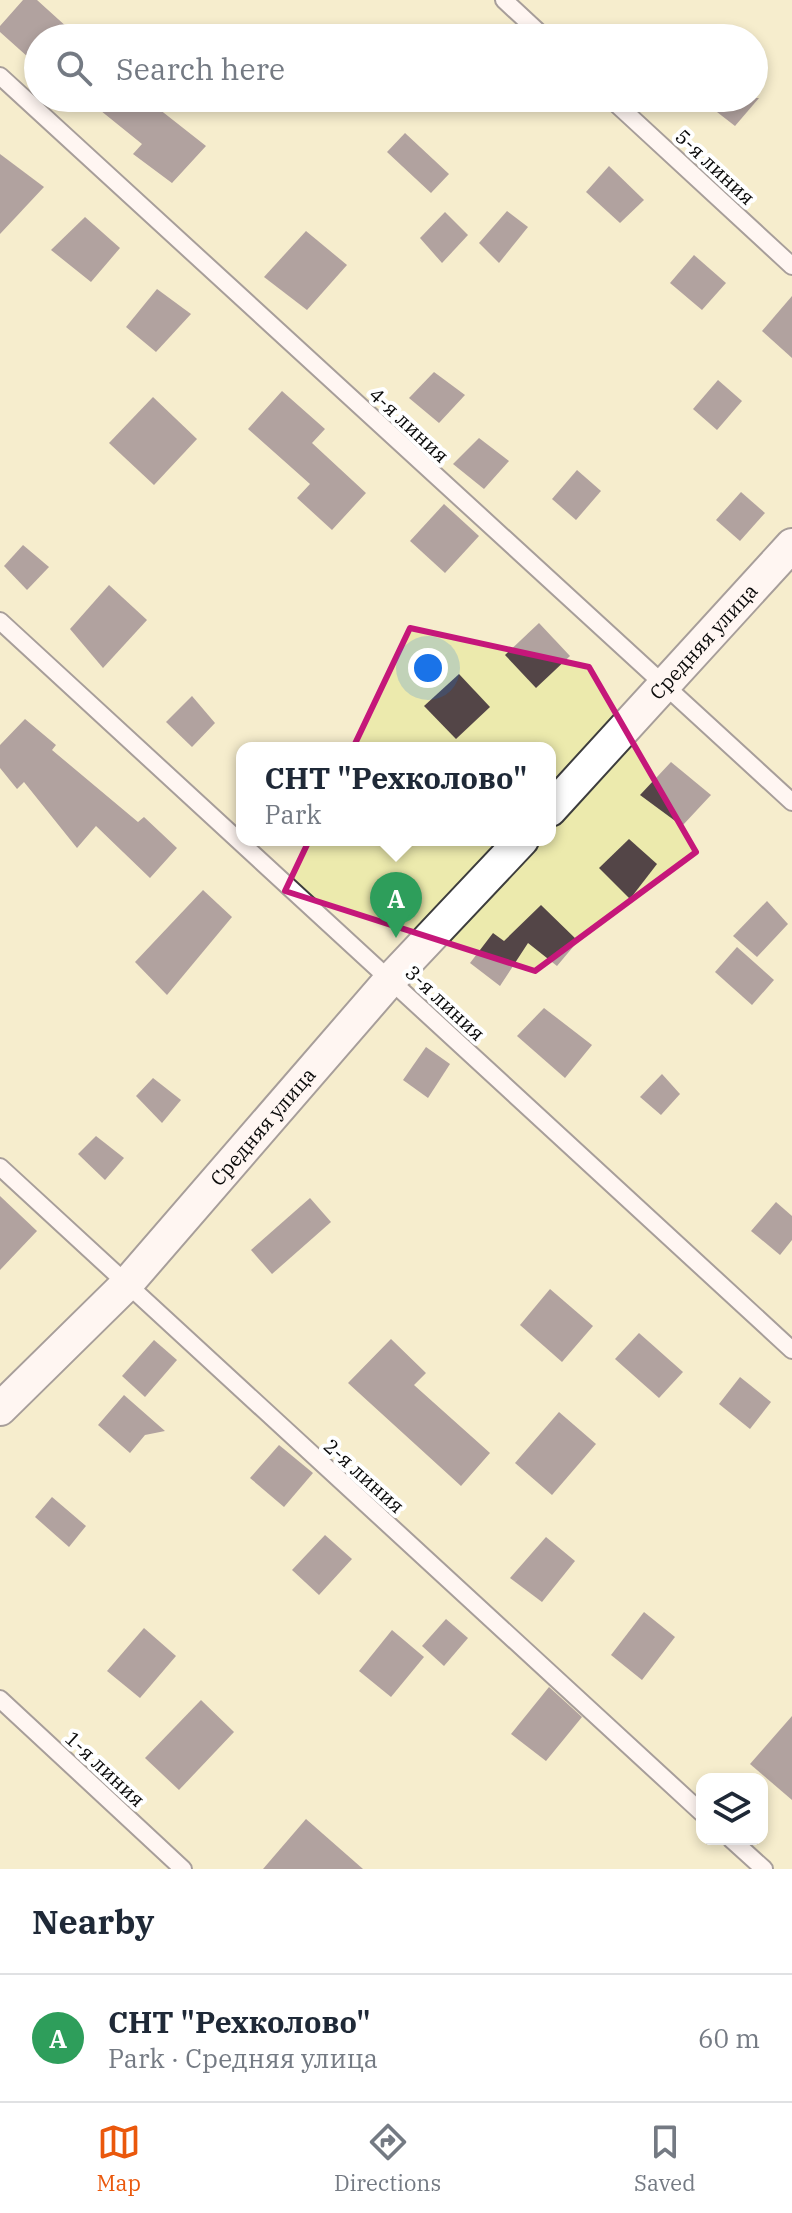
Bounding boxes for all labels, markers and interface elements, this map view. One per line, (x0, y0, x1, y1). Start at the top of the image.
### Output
search box (24, 24, 768, 112)
icon: search (52, 46, 96, 90)
text: Search here (116, 49, 285, 88)
street label: 5-я линия (670, 123, 761, 210)
street label: 4-я линия (364, 381, 455, 468)
street label: Средняя улица (643, 577, 763, 705)
your location (408, 648, 448, 688)
popup (236, 742, 556, 846)
text: СНТ "Рехколово" (265, 758, 527, 797)
text: Park (265, 797, 321, 831)
pin: A (370, 872, 422, 938)
street label: 3-я линия (400, 959, 491, 1046)
street label: Средняя улица (204, 1061, 321, 1191)
street label: 2-я линия (318, 1432, 410, 1519)
street label: 1-я линия (60, 1725, 151, 1812)
map controls (696, 1773, 768, 1845)
button: layers (696, 1773, 768, 1845)
text: Nearby (32, 1899, 154, 1943)
text: СНТ "Рехколово" (108, 2002, 371, 2041)
text: A (49, 2021, 67, 2055)
text: 60 m (698, 2021, 760, 2055)
text: Park · Средняя улица (108, 2041, 378, 2075)
tab: Map (96, 2120, 141, 2197)
tab: Directions (334, 2120, 441, 2197)
tab: Saved (634, 2120, 696, 2197)

